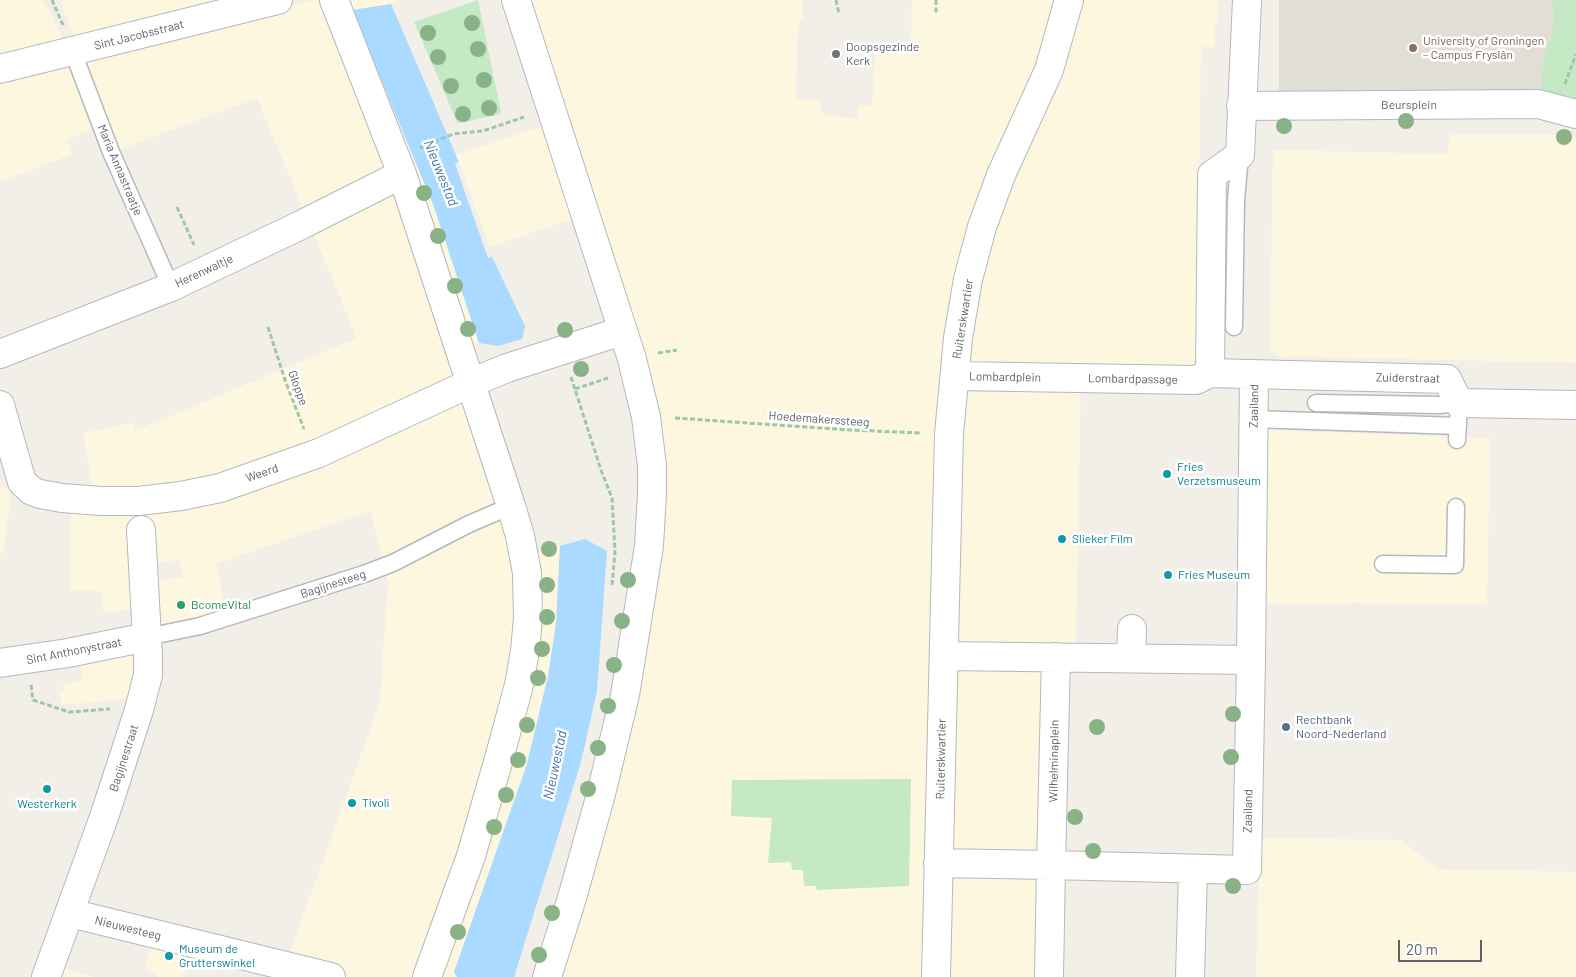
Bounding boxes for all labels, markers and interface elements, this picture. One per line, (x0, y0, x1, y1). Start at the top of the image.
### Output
street label: Sint Jacobsstraat (92, 17, 186, 53)
place label: University of Groningen – Campus Fryslân (1423, 34, 1544, 62)
place label: Doopsgezinde Kerk (846, 40, 919, 68)
marker: University of Groningen – Campus Fryslân (1407, 42, 1419, 54)
marker: Doopsgezinde Kerk (830, 48, 842, 60)
street label: Beursplein (1381, 98, 1437, 112)
street label: Maria Annastraatje (94, 122, 146, 218)
water label: Nieuwestad (420, 137, 462, 209)
street label: Herenwaltje (173, 251, 235, 291)
street label: Ruiterskwartier (950, 278, 976, 360)
street label: Gloppe (285, 369, 311, 407)
street label: Lombardplein (969, 369, 1041, 385)
street label: Zuiderstraat (1376, 370, 1440, 386)
street label: Lombardpassage (1088, 371, 1178, 387)
street label: Zaailand (1246, 384, 1262, 428)
street label: Hoedemakerssteeg (768, 408, 870, 430)
place label: Fries Verzetsmuseum (1177, 460, 1261, 488)
street label: Weerd (244, 461, 280, 485)
marker: Fries Verzetsmuseum (1161, 468, 1173, 480)
place label: Slieker Film (1072, 532, 1133, 546)
marker: Slieker Film (1056, 533, 1068, 545)
street label: Bagijnesteeg (299, 567, 367, 601)
place label: Fries Museum (1178, 568, 1250, 582)
marker: Fries Museum (1162, 569, 1174, 581)
place label: BcomeVital (191, 598, 251, 612)
marker: BcomeVital (175, 599, 187, 611)
street label: Sint Anthonystraat (25, 635, 123, 667)
place label: Rechtbank Noord-Nederland (1296, 713, 1386, 741)
street label: Ruiterskwartier (933, 718, 949, 800)
street label: Wilhelminaplein (1046, 719, 1062, 803)
marker: Rechtbank Noord-Nederland (1280, 721, 1292, 733)
street label: Bagijnestraat (106, 723, 142, 793)
water label: Nieuwestad (540, 729, 570, 801)
marker: Westerkerk (41, 783, 53, 795)
street label: Zaailand (1240, 789, 1256, 833)
place label: Tivoli (362, 796, 390, 810)
place label: Westerkerk (17, 797, 77, 811)
marker: Tivoli (346, 797, 358, 809)
street label: Nieuwesteeg (93, 913, 163, 943)
scale bar (1401, 930, 1485, 962)
text: 20 m (1406, 940, 1438, 958)
place label: Museum de Grutterswinkel (179, 942, 255, 970)
marker: Museum de Grutterswinkel (163, 950, 175, 962)

